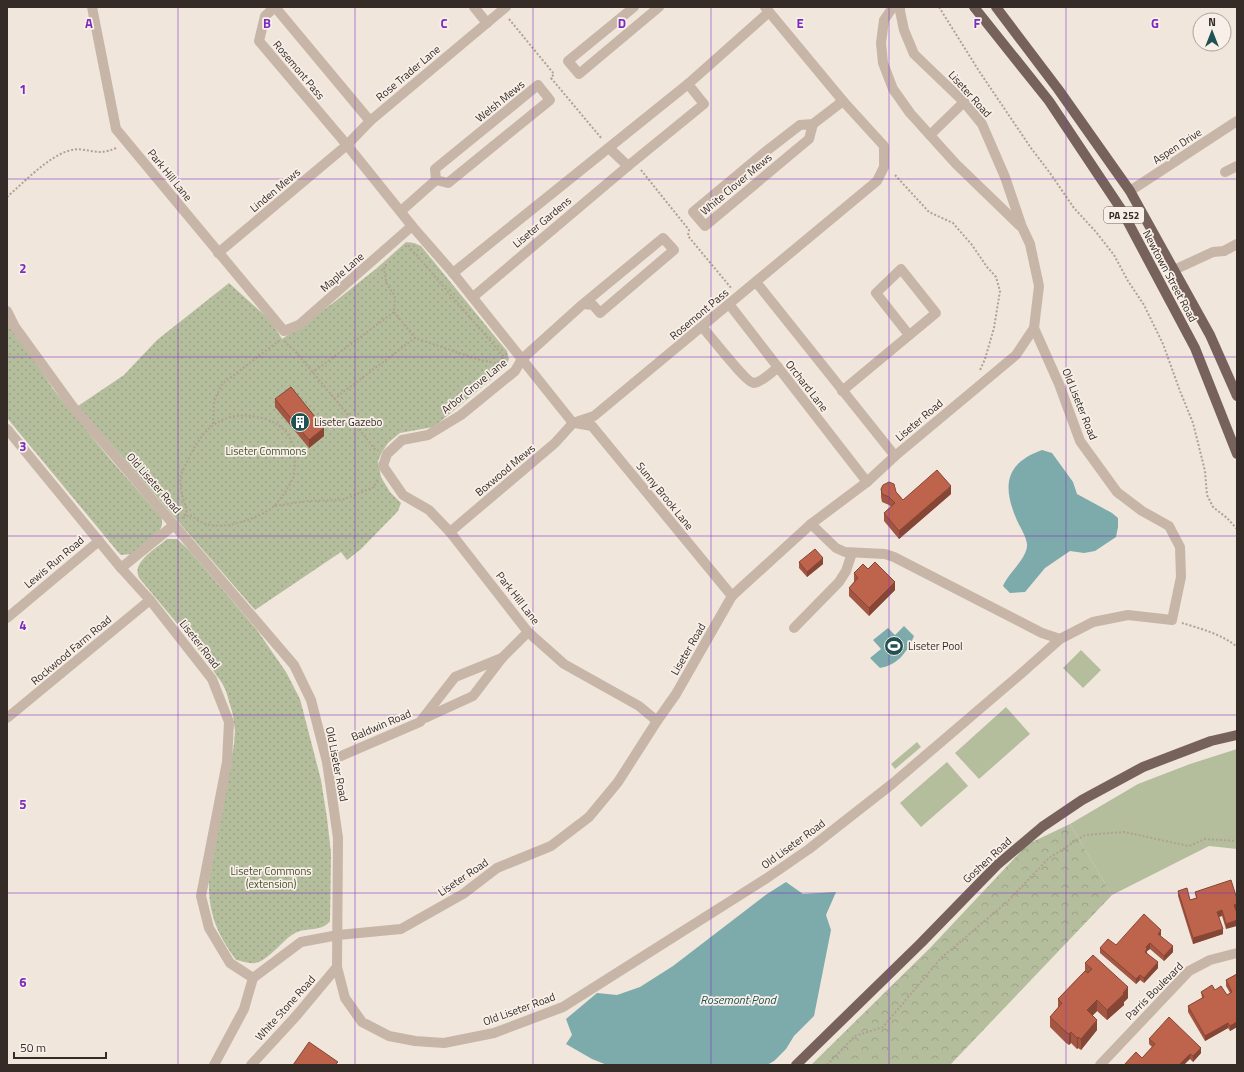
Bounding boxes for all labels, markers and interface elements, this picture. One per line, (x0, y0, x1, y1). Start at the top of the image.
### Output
north arrow (1192, 12, 1232, 52)
text: A (85, 13, 93, 33)
text: B (263, 13, 271, 33)
text: C (440, 13, 448, 33)
text: D (618, 13, 626, 33)
text: E (796, 13, 804, 33)
text: F (974, 13, 981, 33)
text: G (1151, 13, 1159, 33)
text: N (1208, 14, 1216, 30)
street label: Rosemont Pass (270, 37, 328, 103)
street label: Rose Trader Lane (372, 41, 444, 105)
street label: Liseter Road (945, 67, 995, 121)
street label: Welsh Mews (472, 76, 528, 126)
text: 1 (19, 79, 27, 99)
street label: Aspen Drive (1149, 124, 1205, 168)
street label: Park Hill Lane (144, 145, 196, 205)
street label: White Clover Mews (697, 149, 775, 219)
street label: Linden Mews (246, 164, 304, 216)
street label: Liseter Gardens (509, 193, 575, 251)
road number: PA 252 (1104, 207, 1144, 223)
street label: Newtown Street Road (1139, 227, 1201, 325)
street label: Maple Lane (317, 248, 368, 296)
text: 2 (19, 258, 27, 278)
street label: Rosemont Pass (666, 285, 732, 343)
street label: Arbor Grove Lane (438, 354, 510, 417)
street label: Orchard Lane (782, 357, 832, 415)
street label: Old Liseter Road (1058, 366, 1102, 442)
street label: Liseter Road (892, 395, 946, 445)
building icon: Liseter Gazebo (289, 411, 311, 433)
place label: Liseter Gazebo (314, 414, 383, 430)
text: 3 (19, 436, 27, 456)
street label: Boxwood Mews (472, 440, 538, 500)
park label: Liseter Commons (226, 443, 306, 459)
street label: Old Liseter Road (123, 449, 185, 517)
street label: Sunny Brook Lane (633, 459, 698, 534)
street label: Lewis Run Road (21, 532, 88, 592)
street label: Park Hill Lane (492, 568, 544, 628)
street label: Rockwood Farm Road (27, 611, 115, 689)
text: 4 (19, 615, 27, 635)
street label: Liseter Road (176, 616, 224, 672)
street label: Liseter Road (667, 620, 709, 678)
sports icon: Liseter Pool (883, 635, 905, 657)
place label: Liseter Pool (908, 638, 963, 654)
street label: Baldwin Road (349, 705, 414, 745)
street label: Old Liseter Road (322, 725, 352, 803)
text: 5 (19, 794, 27, 814)
street label: Old Liseter Road (758, 815, 829, 873)
street label: Goshen Road (959, 833, 1015, 887)
street label: Liseter Road (435, 854, 492, 900)
park label: Liseter Commons (extension) (231, 863, 311, 892)
street label: Parris Boulevard (1121, 958, 1187, 1024)
text: 6 (19, 972, 27, 992)
street label: White Stone Road (251, 972, 319, 1044)
street label: Old Liseter Road (481, 988, 558, 1029)
water label: Rosemont Pond (700, 990, 778, 1009)
scale bar (14, 1034, 106, 1060)
text: 50 m (20, 1038, 46, 1057)

